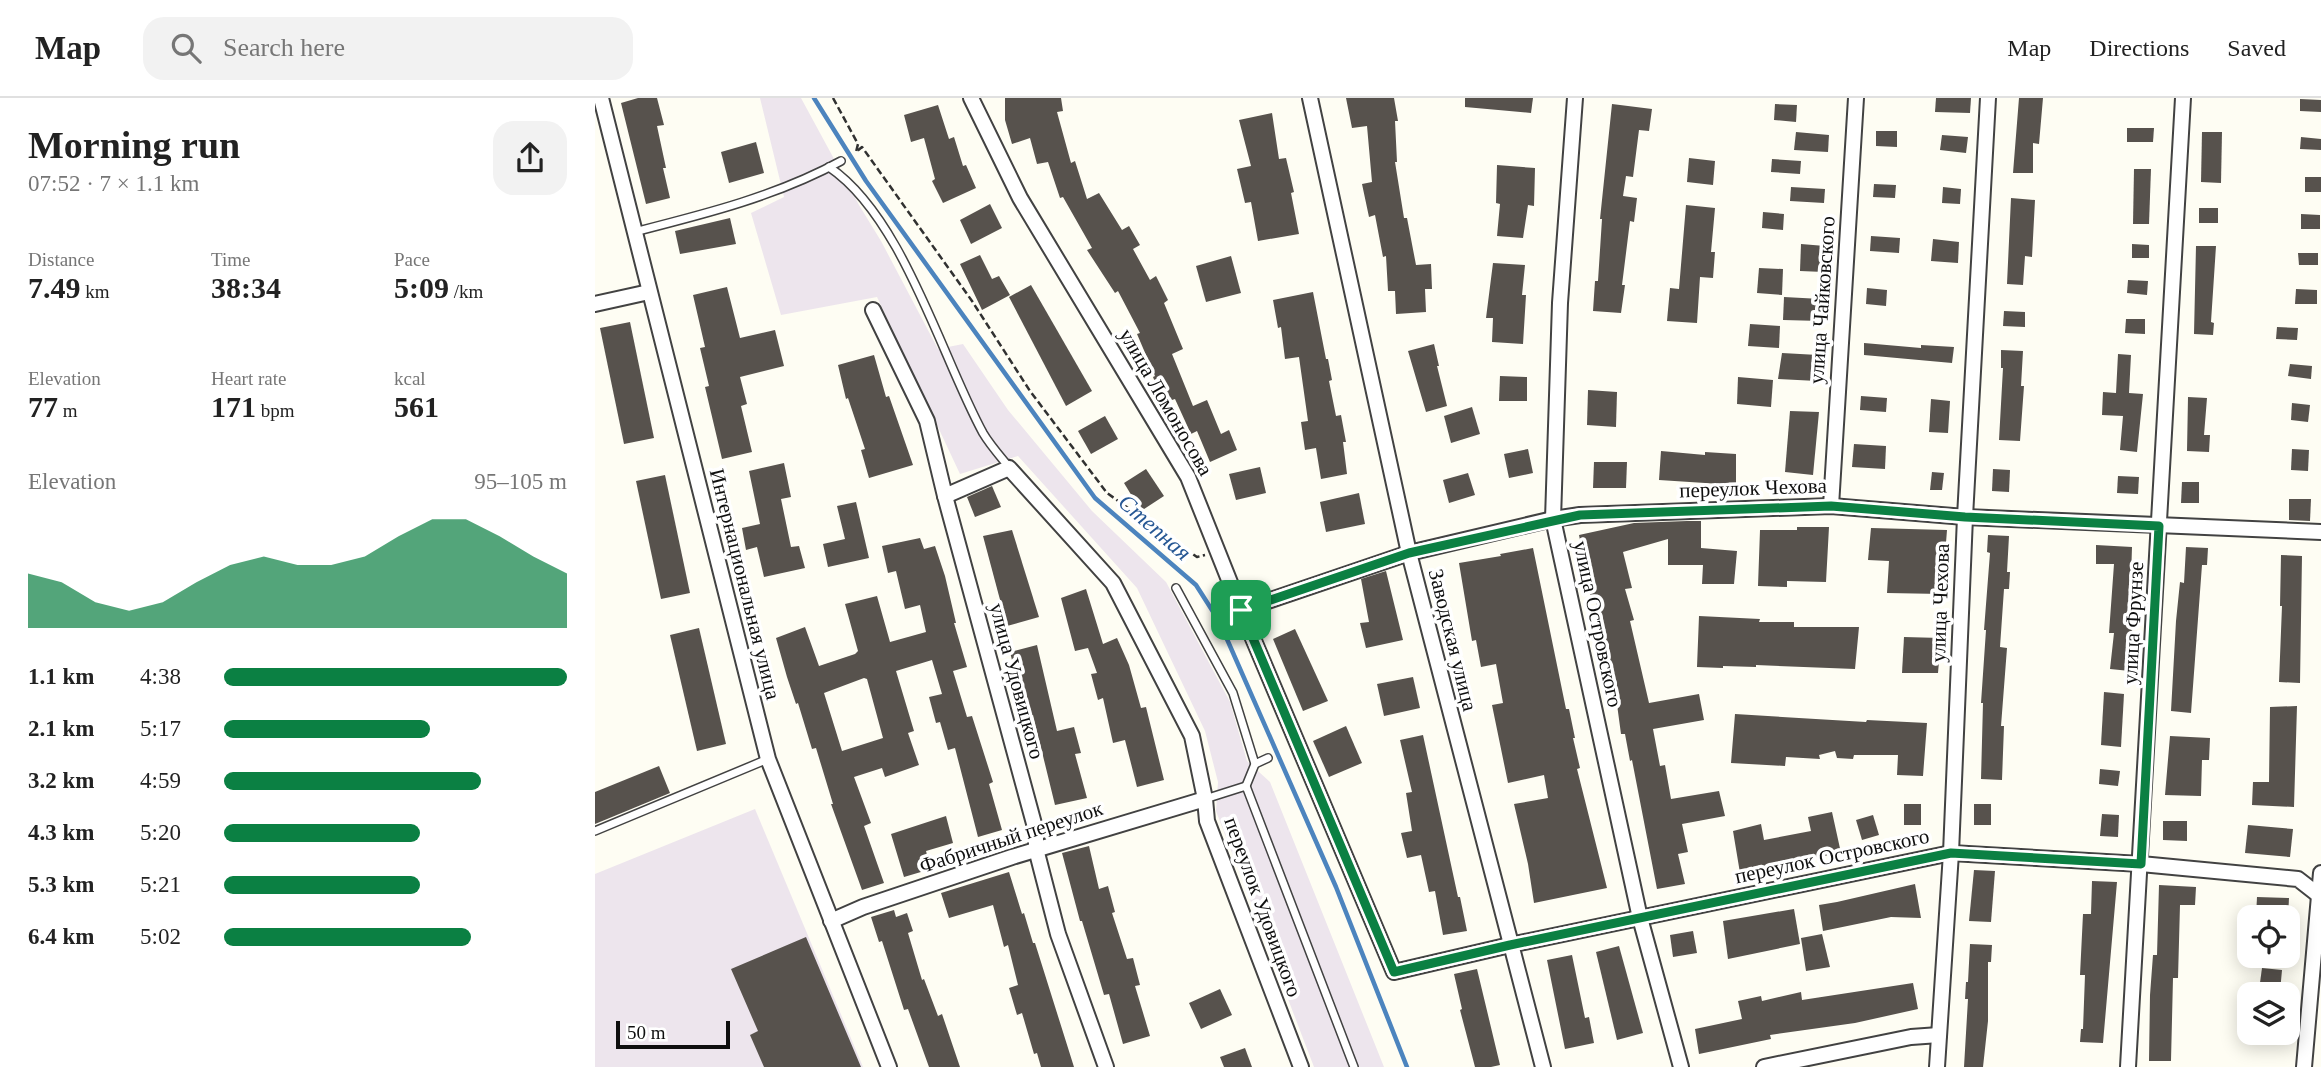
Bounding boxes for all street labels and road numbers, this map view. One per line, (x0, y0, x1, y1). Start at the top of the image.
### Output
street label: улица Чайковского (1804, 215, 1840, 385)
street label: улица Ломоносова (1114, 324, 1218, 480)
street label: Интернациональная улица (705, 466, 785, 703)
street label: переулок Чехова (1679, 473, 1828, 503)
street label: улица Островского (1569, 539, 1627, 709)
street label: улица Чехова (1926, 542, 1954, 663)
street label: улица Фрунзе (2118, 561, 2148, 685)
street label: Заводская улица (1424, 567, 1482, 714)
street label: улица Удовицкого (985, 600, 1049, 762)
street label: Фабричный переулок (916, 796, 1106, 878)
street label: переулок Удовицкого (1219, 814, 1307, 1000)
street label: переулок Островского (1733, 824, 1931, 888)

